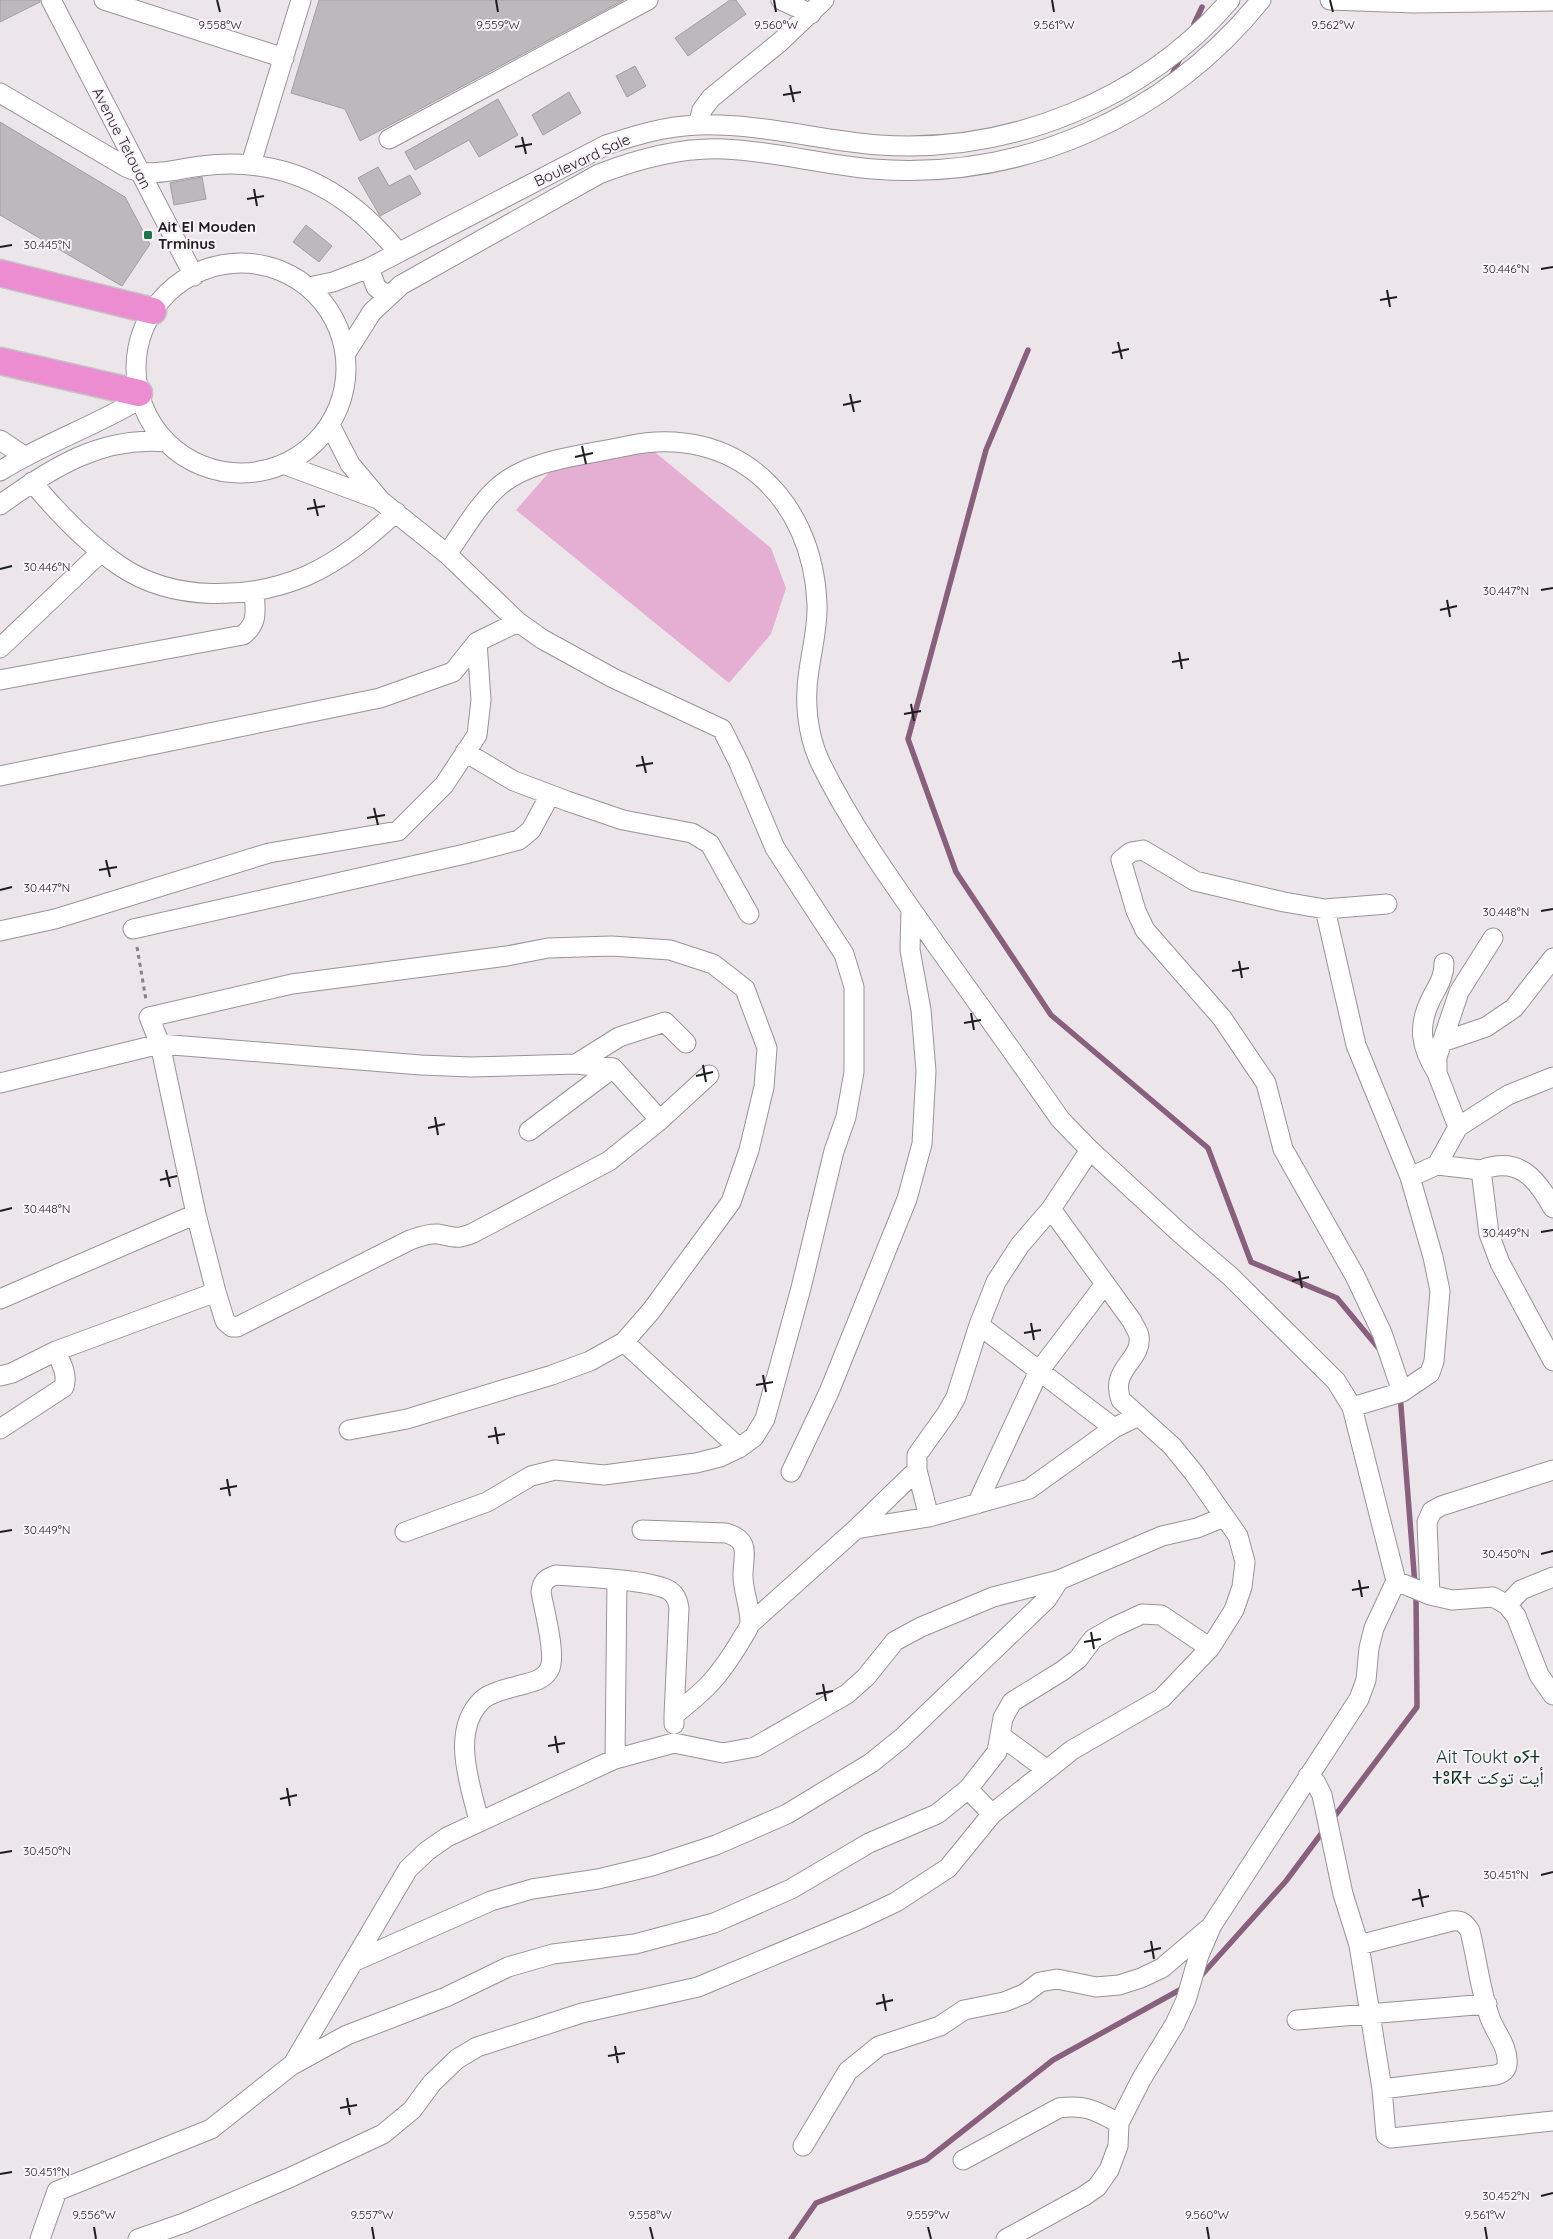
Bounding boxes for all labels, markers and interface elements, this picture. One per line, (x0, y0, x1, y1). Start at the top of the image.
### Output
text: 9.558°W (198, 17, 242, 32)
text: 9.559°W (476, 17, 520, 32)
text: 9.560°W (754, 17, 798, 32)
text: 9.561°W (1033, 17, 1075, 32)
text: 9.562°W (1311, 17, 1355, 32)
street label: Avenue Tetouan (88, 84, 156, 192)
street label: Boulevard Sale (531, 129, 633, 191)
place label: Ait El Mouden Trminus (158, 217, 256, 253)
marker: Ait El Mouden Trminus (142, 229, 154, 241)
text: 30.445°N (23, 237, 71, 252)
text: 30.446°N (1482, 261, 1530, 276)
text: 30.446°N (23, 559, 71, 574)
text: 30.447°N (1483, 583, 1529, 598)
text: 30.447°N (24, 880, 70, 895)
text: 30.448°N (1482, 904, 1530, 919)
text: 30.448°N (23, 1201, 71, 1216)
text: 30.449°N (1482, 1225, 1530, 1240)
text: 30.449°N (23, 1522, 71, 1537)
text: 30.450°N (1482, 1546, 1530, 1561)
district label: Ait Toukt ⴰⵢⵜ ⵜⵓⴽⵜ أيت توكت (1432, 1745, 1544, 1789)
text: 30.450°N (23, 1843, 71, 1858)
text: 30.451°N (1483, 1867, 1529, 1882)
text: 30.451°N (24, 2164, 70, 2179)
text: 30.452°N (1482, 2188, 1530, 2203)
text: 9.556°W (72, 2207, 116, 2222)
text: 9.557°W (350, 2207, 394, 2222)
text: 9.558°W (628, 2207, 672, 2222)
text: 9.559°W (906, 2207, 950, 2222)
text: 9.560°W (1185, 2207, 1229, 2222)
text: 9.561°W (1464, 2207, 1506, 2222)

